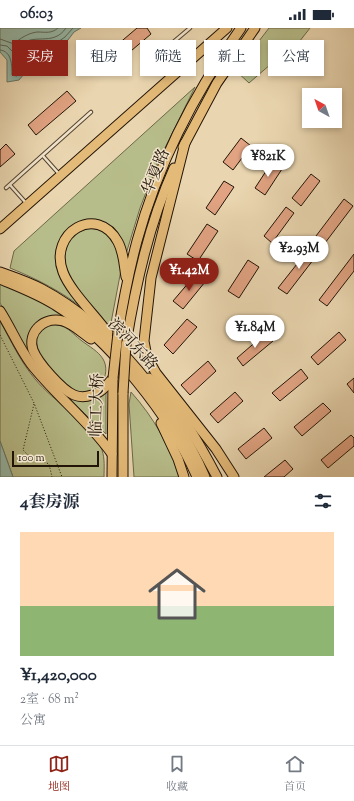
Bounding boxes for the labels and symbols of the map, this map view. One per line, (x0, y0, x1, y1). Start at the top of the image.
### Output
north arrow (302, 88, 342, 128)
pin: ¥821K (240, 144, 296, 178)
street label: 华夏路 (137, 145, 177, 199)
pin: ¥2.93M (266, 236, 332, 270)
pin: ¥1.42M (156, 258, 222, 292)
street label: 滨河东路 (102, 314, 162, 376)
pin: ¥1.84M (222, 315, 288, 349)
street label: 临工大桥 (85, 373, 111, 437)
scale bar (12, 449, 99, 468)

